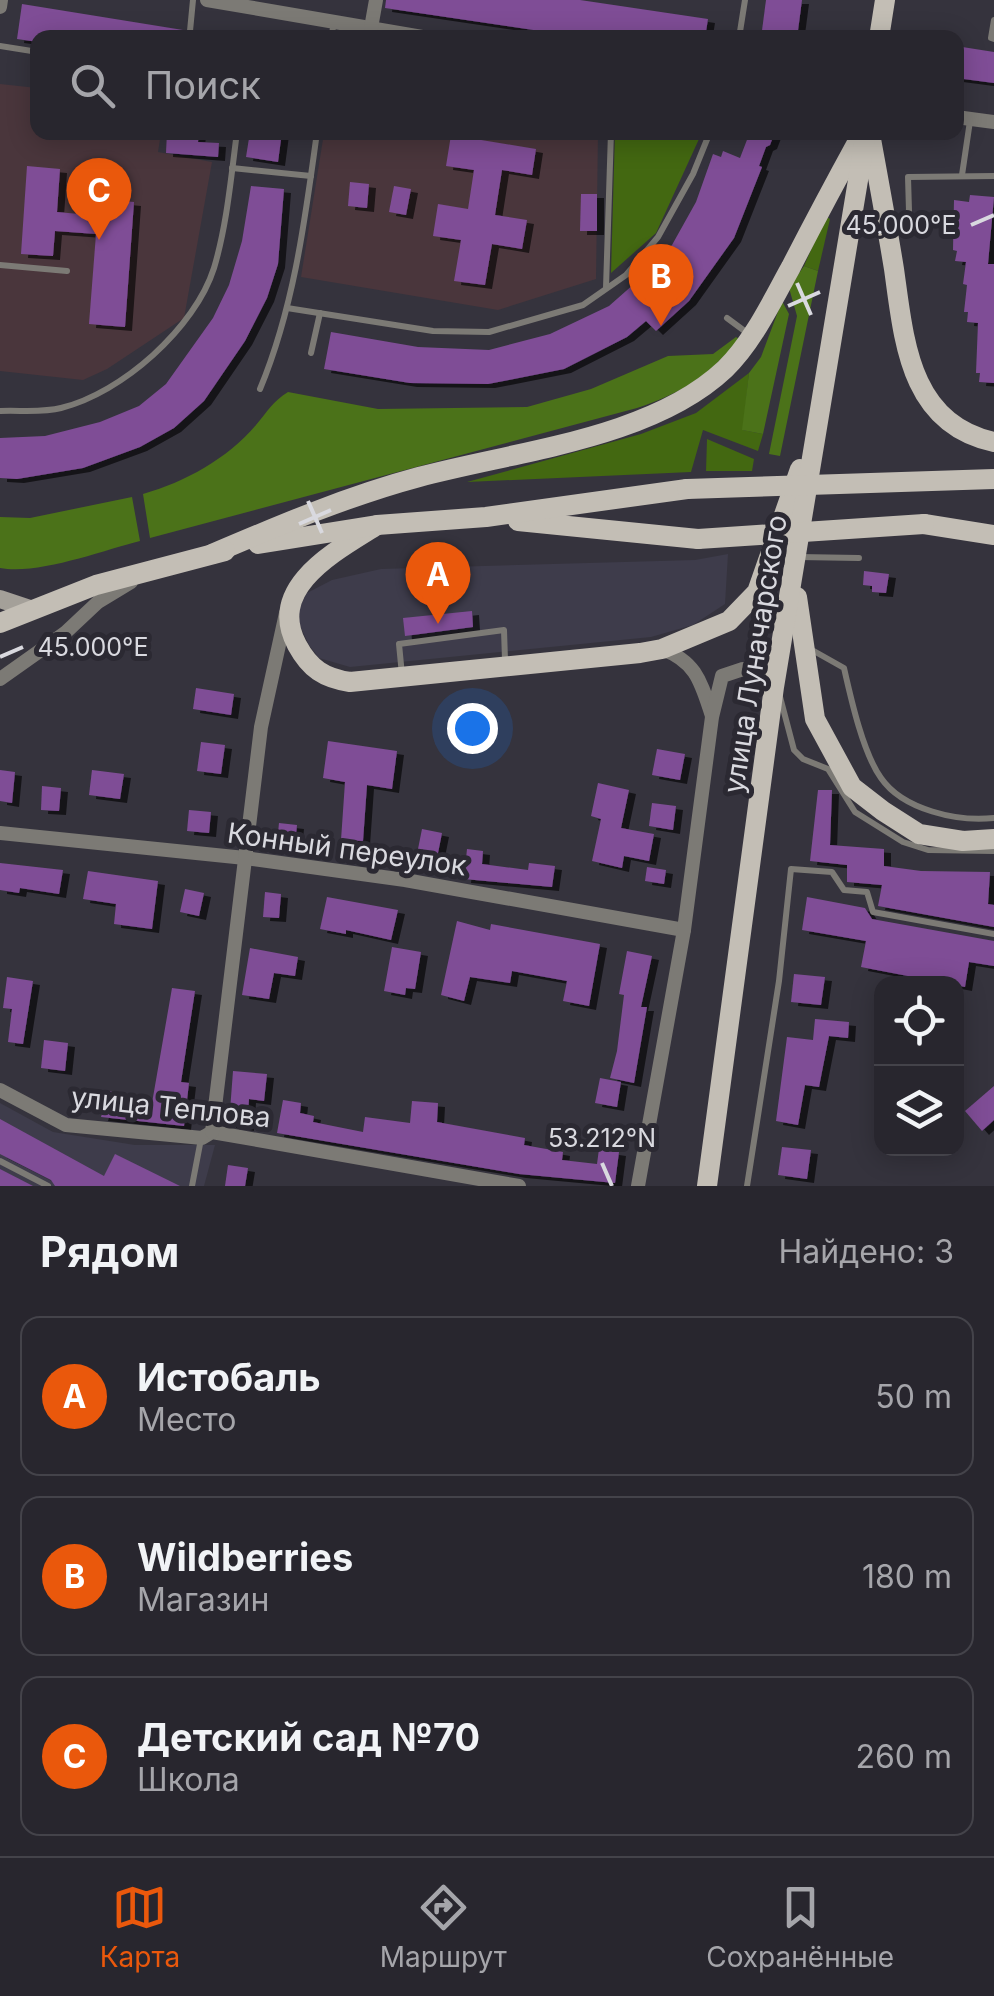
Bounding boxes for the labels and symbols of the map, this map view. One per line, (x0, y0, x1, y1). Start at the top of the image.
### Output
pin: C (66, 158, 132, 240)
text: 45.000°E (846, 210, 956, 240)
pin: B (628, 244, 694, 326)
street label: улица Луначарского (716, 512, 794, 796)
pin: A (406, 542, 470, 624)
text: 45.000°E (38, 632, 148, 662)
your location (447, 703, 498, 754)
street label: Конный переулок (225, 815, 469, 883)
street label: улица Теплова (69, 1080, 273, 1134)
text: 53.212°N (548, 1123, 656, 1153)

